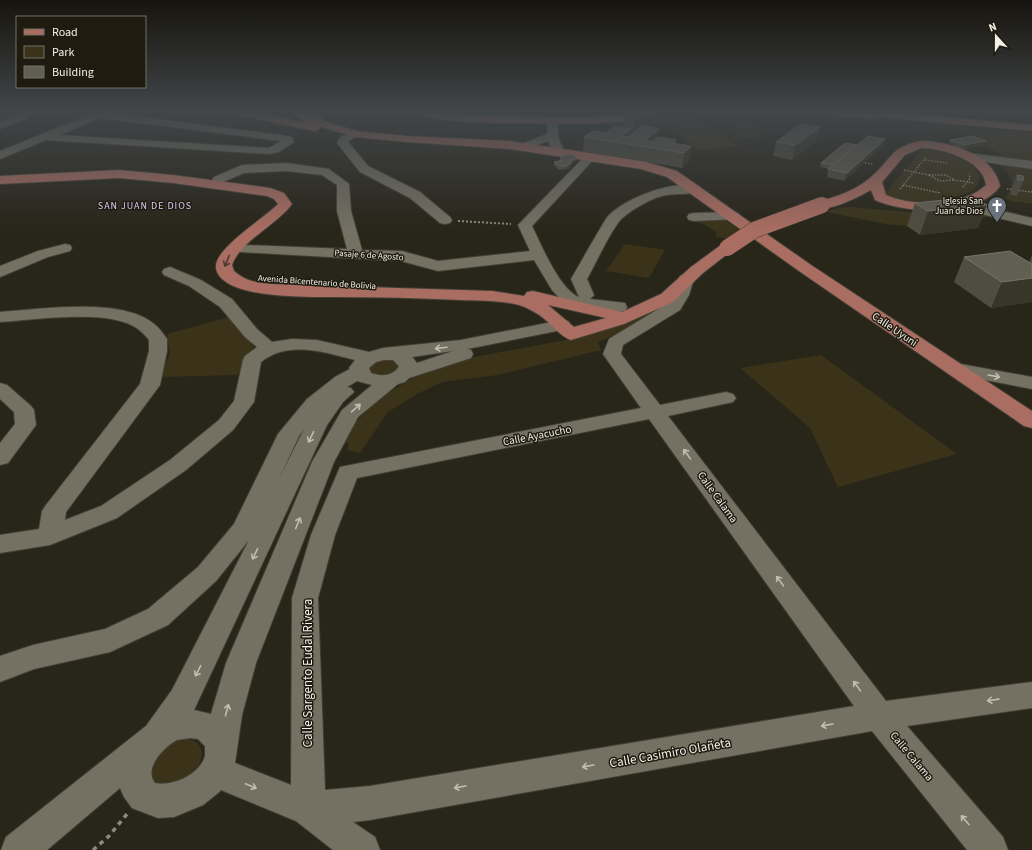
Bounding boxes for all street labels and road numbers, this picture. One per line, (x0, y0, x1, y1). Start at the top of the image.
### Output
street label: Pasaje 6 de Agosto (334, 247, 404, 264)
street label: Avenida Bicentenario de Bolivia (257, 272, 377, 293)
street label: Calle Uyuni (869, 309, 920, 350)
street label: Calle Ayacucho (502, 421, 573, 449)
street label: Calle Calama (694, 469, 741, 526)
street label: Calle Sargento Eudal Rivera (299, 599, 317, 747)
street label: Calle Calama (887, 729, 937, 784)
street label: Calle Casimiro Olañeta (608, 733, 732, 773)

